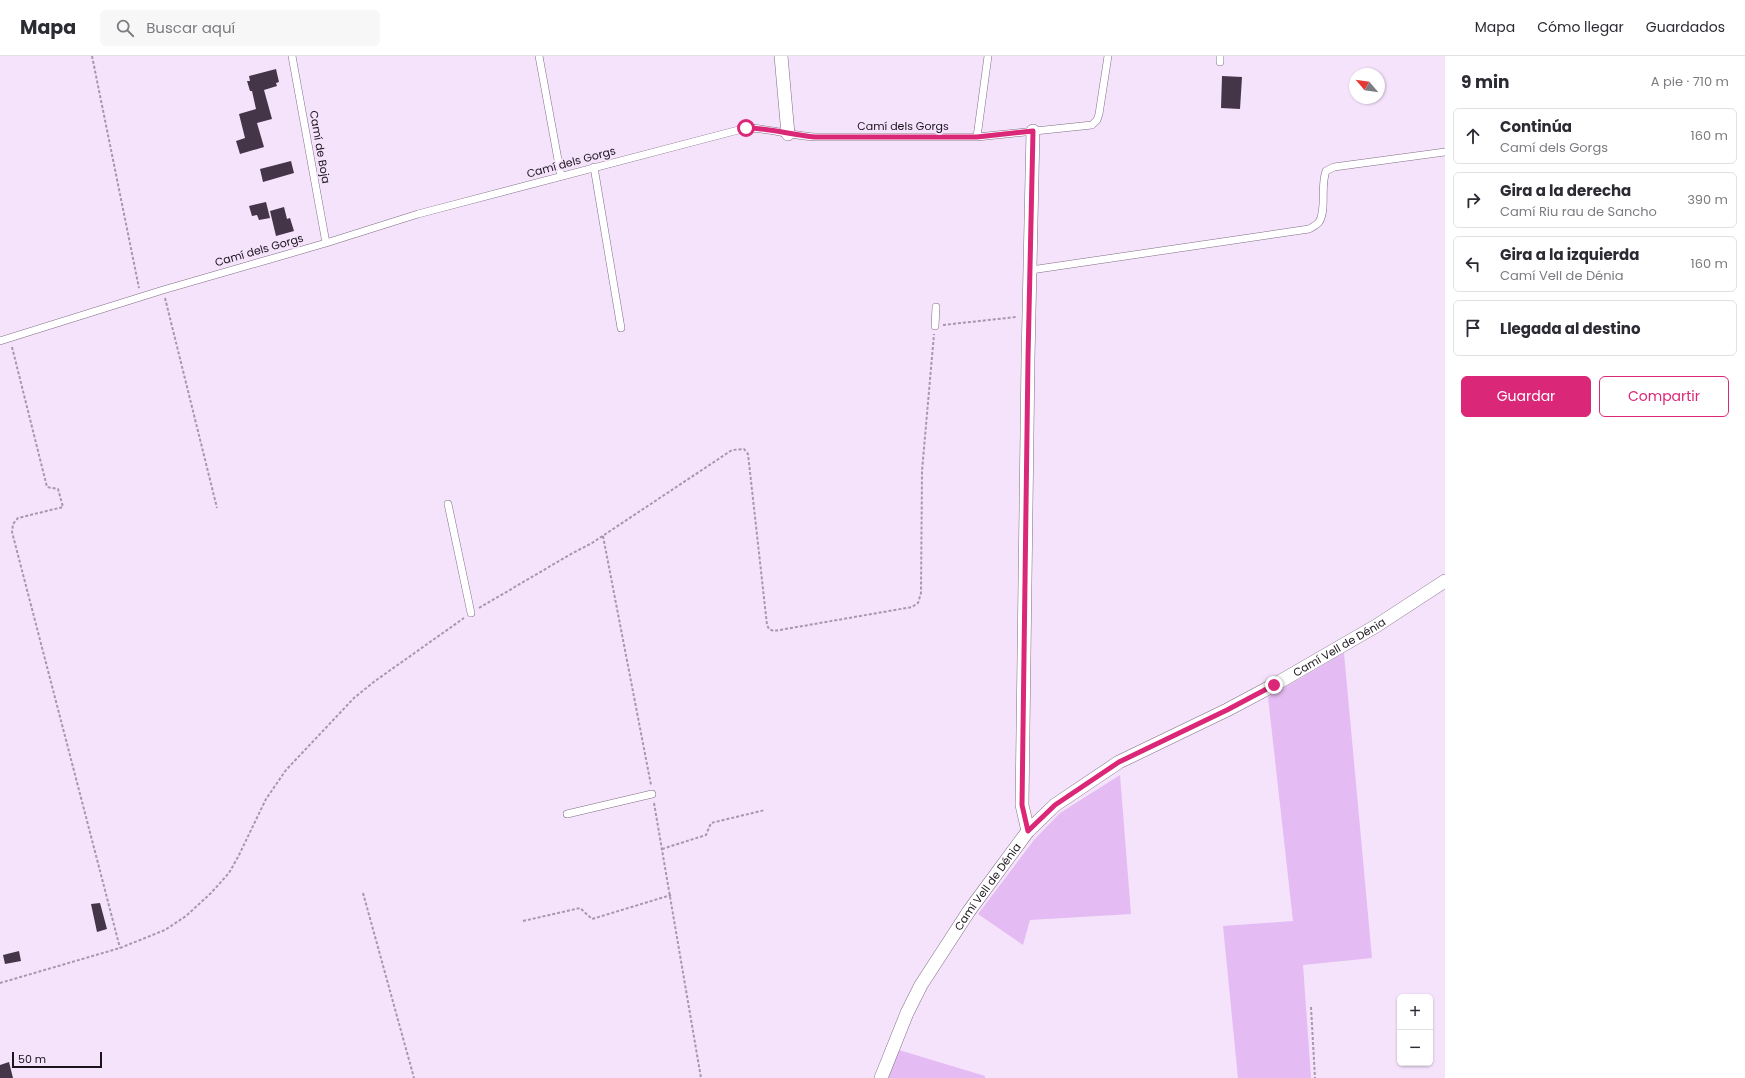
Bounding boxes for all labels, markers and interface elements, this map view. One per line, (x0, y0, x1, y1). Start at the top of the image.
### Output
search box (100, 10, 380, 46)
text: Mapa (20, 14, 76, 41)
icon: search (114, 17, 136, 39)
text: Buscar aquí (146, 17, 235, 38)
text: Mapa (1475, 17, 1515, 37)
text: Cómo llegar (1537, 17, 1624, 37)
text: Guardados (1646, 17, 1725, 37)
north arrow (1349, 68, 1385, 104)
text: 9 min (1461, 70, 1510, 94)
text: A pie · 710 m (1651, 72, 1729, 91)
street label: Camí de Boja (306, 109, 334, 185)
text: Continúa (1500, 116, 1572, 137)
street label: Camí dels Gorgs (857, 118, 949, 134)
route start (737, 119, 755, 137)
icon: ahead (1462, 125, 1484, 147)
text: 160 m (1691, 126, 1728, 145)
text: Camí dels Gorgs (1500, 138, 1608, 157)
street label: Camí dels Gorgs (525, 142, 617, 182)
text: Gira a la derecha (1500, 180, 1631, 201)
icon: right (1462, 189, 1484, 211)
text: 390 m (1687, 190, 1728, 209)
text: Camí Riu rau de Sancho (1500, 202, 1657, 221)
street label: Camí dels Gorgs (213, 230, 305, 270)
text: Gira a la izquierda (1500, 244, 1639, 265)
icon: left (1462, 253, 1484, 275)
text: 160 m (1691, 254, 1728, 273)
text: Camí Vell de Dénia (1500, 266, 1623, 285)
icon: arrive (1462, 317, 1484, 339)
text: Llegada al destino (1500, 318, 1641, 339)
button: Guardar (1461, 376, 1591, 417)
button: Compartir (1599, 376, 1729, 417)
street label: Camí Vell de Dénia (1290, 614, 1389, 680)
route end (1265, 676, 1283, 694)
street label: Camí Vell de Dénia (950, 840, 1025, 934)
map controls (1397, 994, 1433, 1066)
button: + (1397, 994, 1433, 1030)
button: − (1397, 1030, 1433, 1066)
scale bar (12, 1050, 102, 1069)
text: 50 m (18, 1051, 46, 1067)

